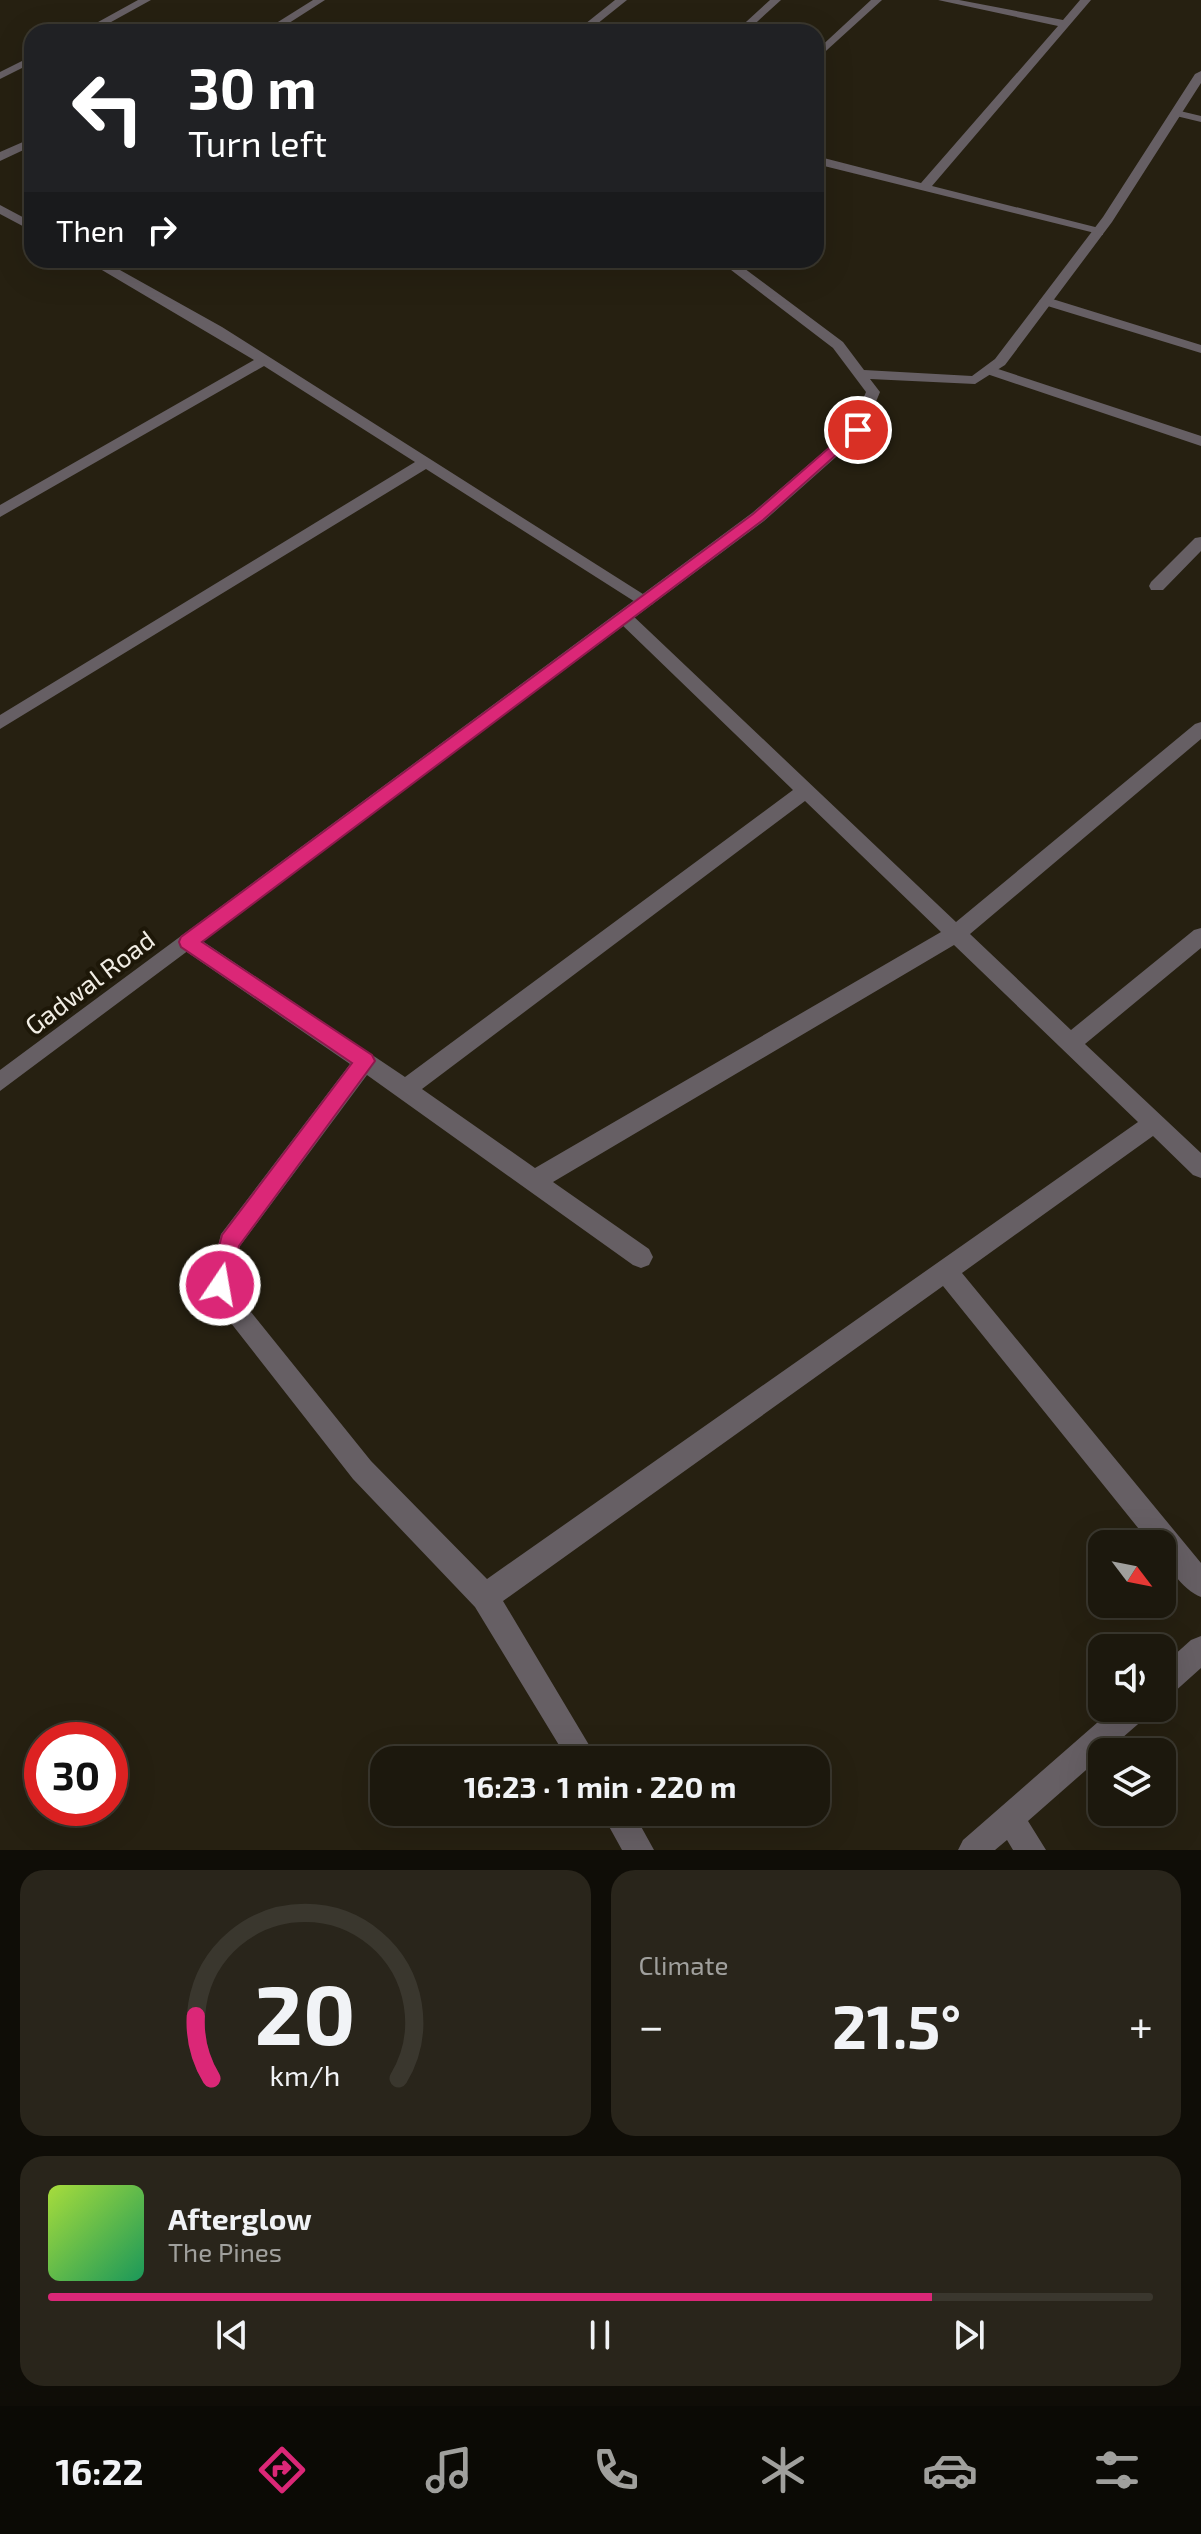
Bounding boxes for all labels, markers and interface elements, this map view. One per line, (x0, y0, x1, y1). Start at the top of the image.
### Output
text: 30 m (188, 53, 317, 120)
icon: left (56, 56, 160, 160)
text: Turn left (188, 121, 327, 164)
icon: right (140, 208, 184, 252)
text: Then (56, 212, 124, 248)
pin (824, 396, 892, 464)
icon: arrive (836, 408, 880, 452)
street label: Gadwal Road (18, 923, 160, 1040)
position arrow (178, 1243, 262, 1327)
north arrow (1088, 1530, 1176, 1618)
map controls (1088, 1530, 1176, 1826)
button: sound (1088, 1634, 1176, 1722)
speed limit sign: 30 (24, 1722, 128, 1826)
button: layers (1088, 1738, 1176, 1826)
text: 16:23 · 1 min · 220 m (464, 1768, 736, 1804)
text: Climate (639, 1949, 728, 1980)
text: 20 (255, 1962, 356, 2062)
text: 21.5° (832, 1989, 961, 2061)
text: − (639, 1998, 664, 2051)
text: + (1129, 1998, 1153, 2051)
text: km/h (270, 2057, 341, 2092)
text: Afterglow (168, 2200, 312, 2236)
text: The Pines (168, 2236, 282, 2267)
icon: previous (210, 2313, 254, 2357)
icon: pause (578, 2313, 622, 2357)
icon: next (947, 2313, 991, 2357)
icon: directions (254, 2442, 310, 2498)
icon: music (421, 2442, 477, 2498)
icon: phone (588, 2442, 644, 2498)
icon: climate (755, 2442, 811, 2498)
icon: car (922, 2442, 978, 2498)
icon: filters (1089, 2442, 1145, 2498)
text: 16:22 (56, 2449, 143, 2492)

